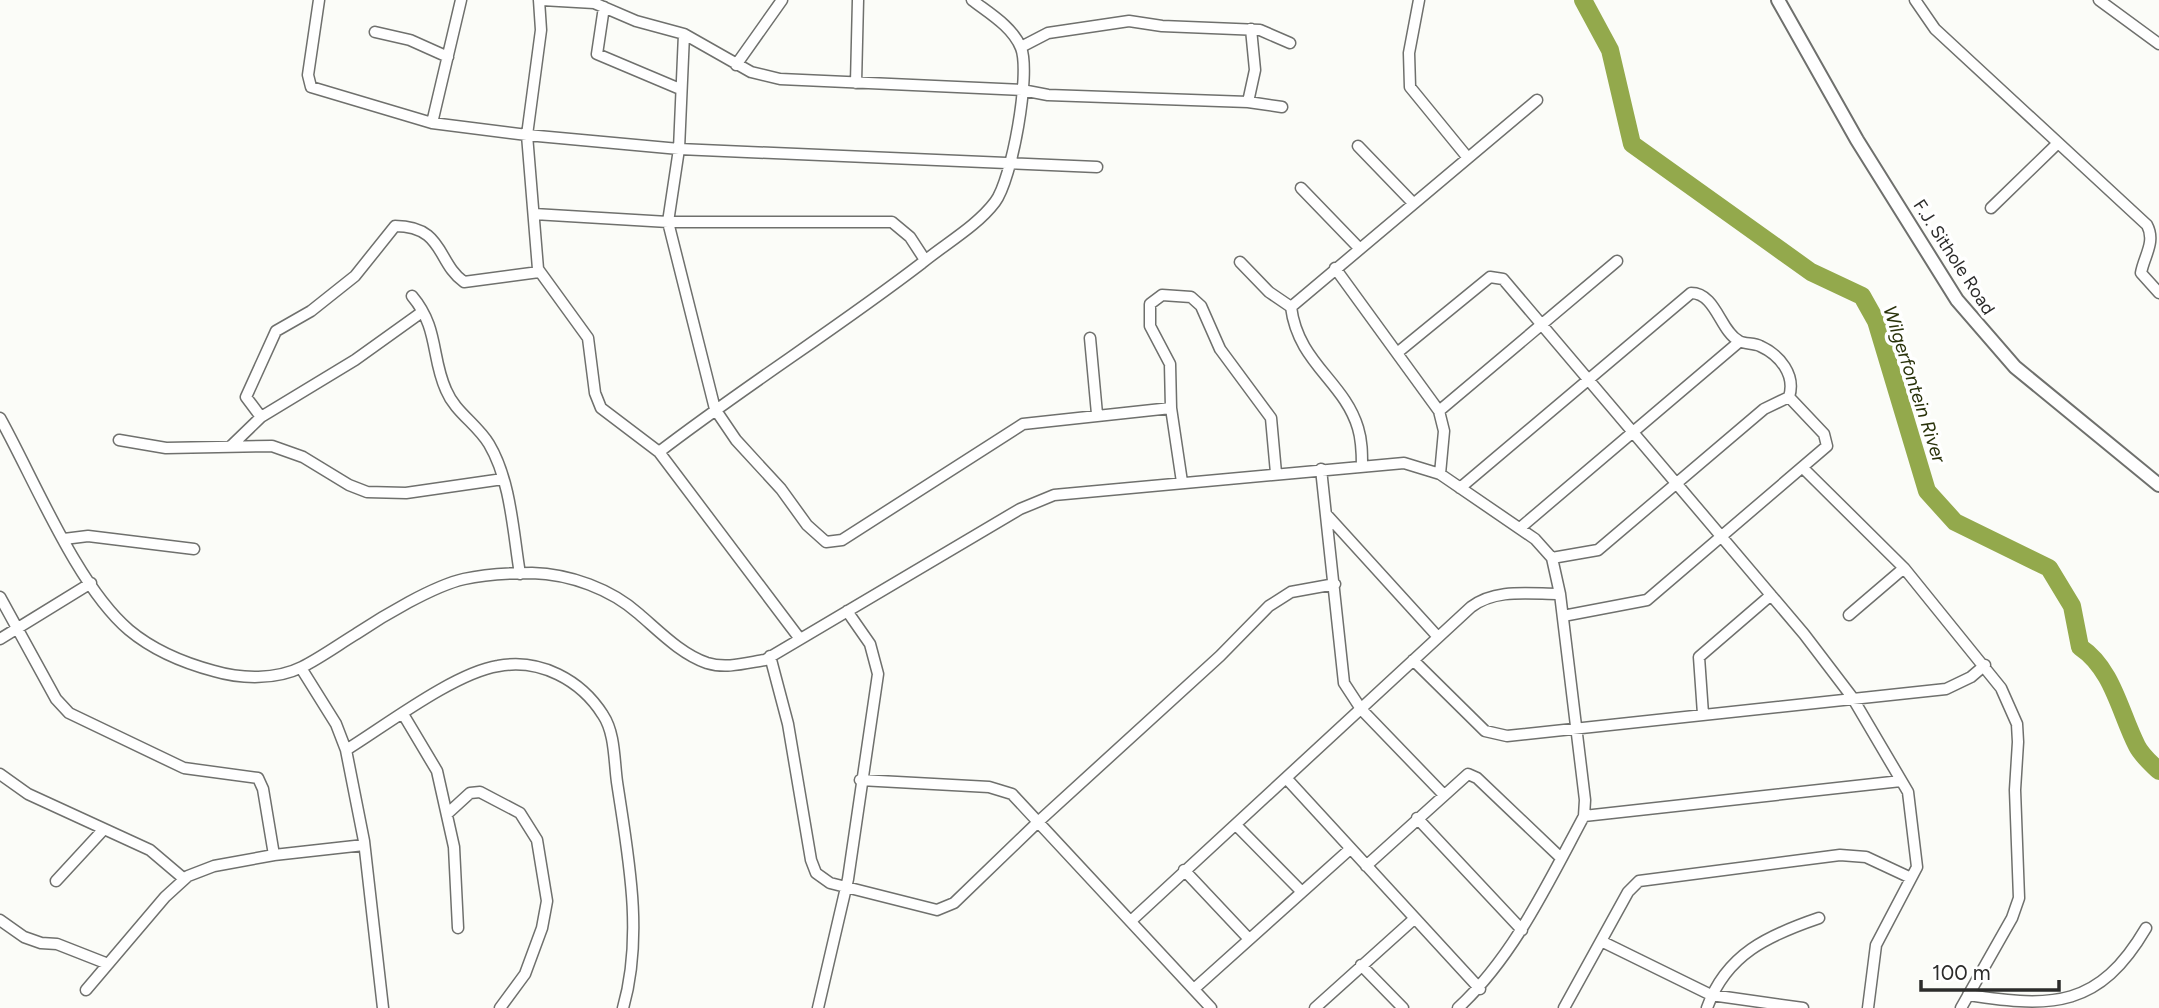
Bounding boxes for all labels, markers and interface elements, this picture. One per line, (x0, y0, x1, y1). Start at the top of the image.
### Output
street label: F.J. Sithole Road (1909, 195, 1999, 319)
water label: Wilgerfontein River (1878, 303, 1951, 466)
scale bar (1921, 948, 2059, 992)
text: 100 m (1932, 960, 1991, 985)

